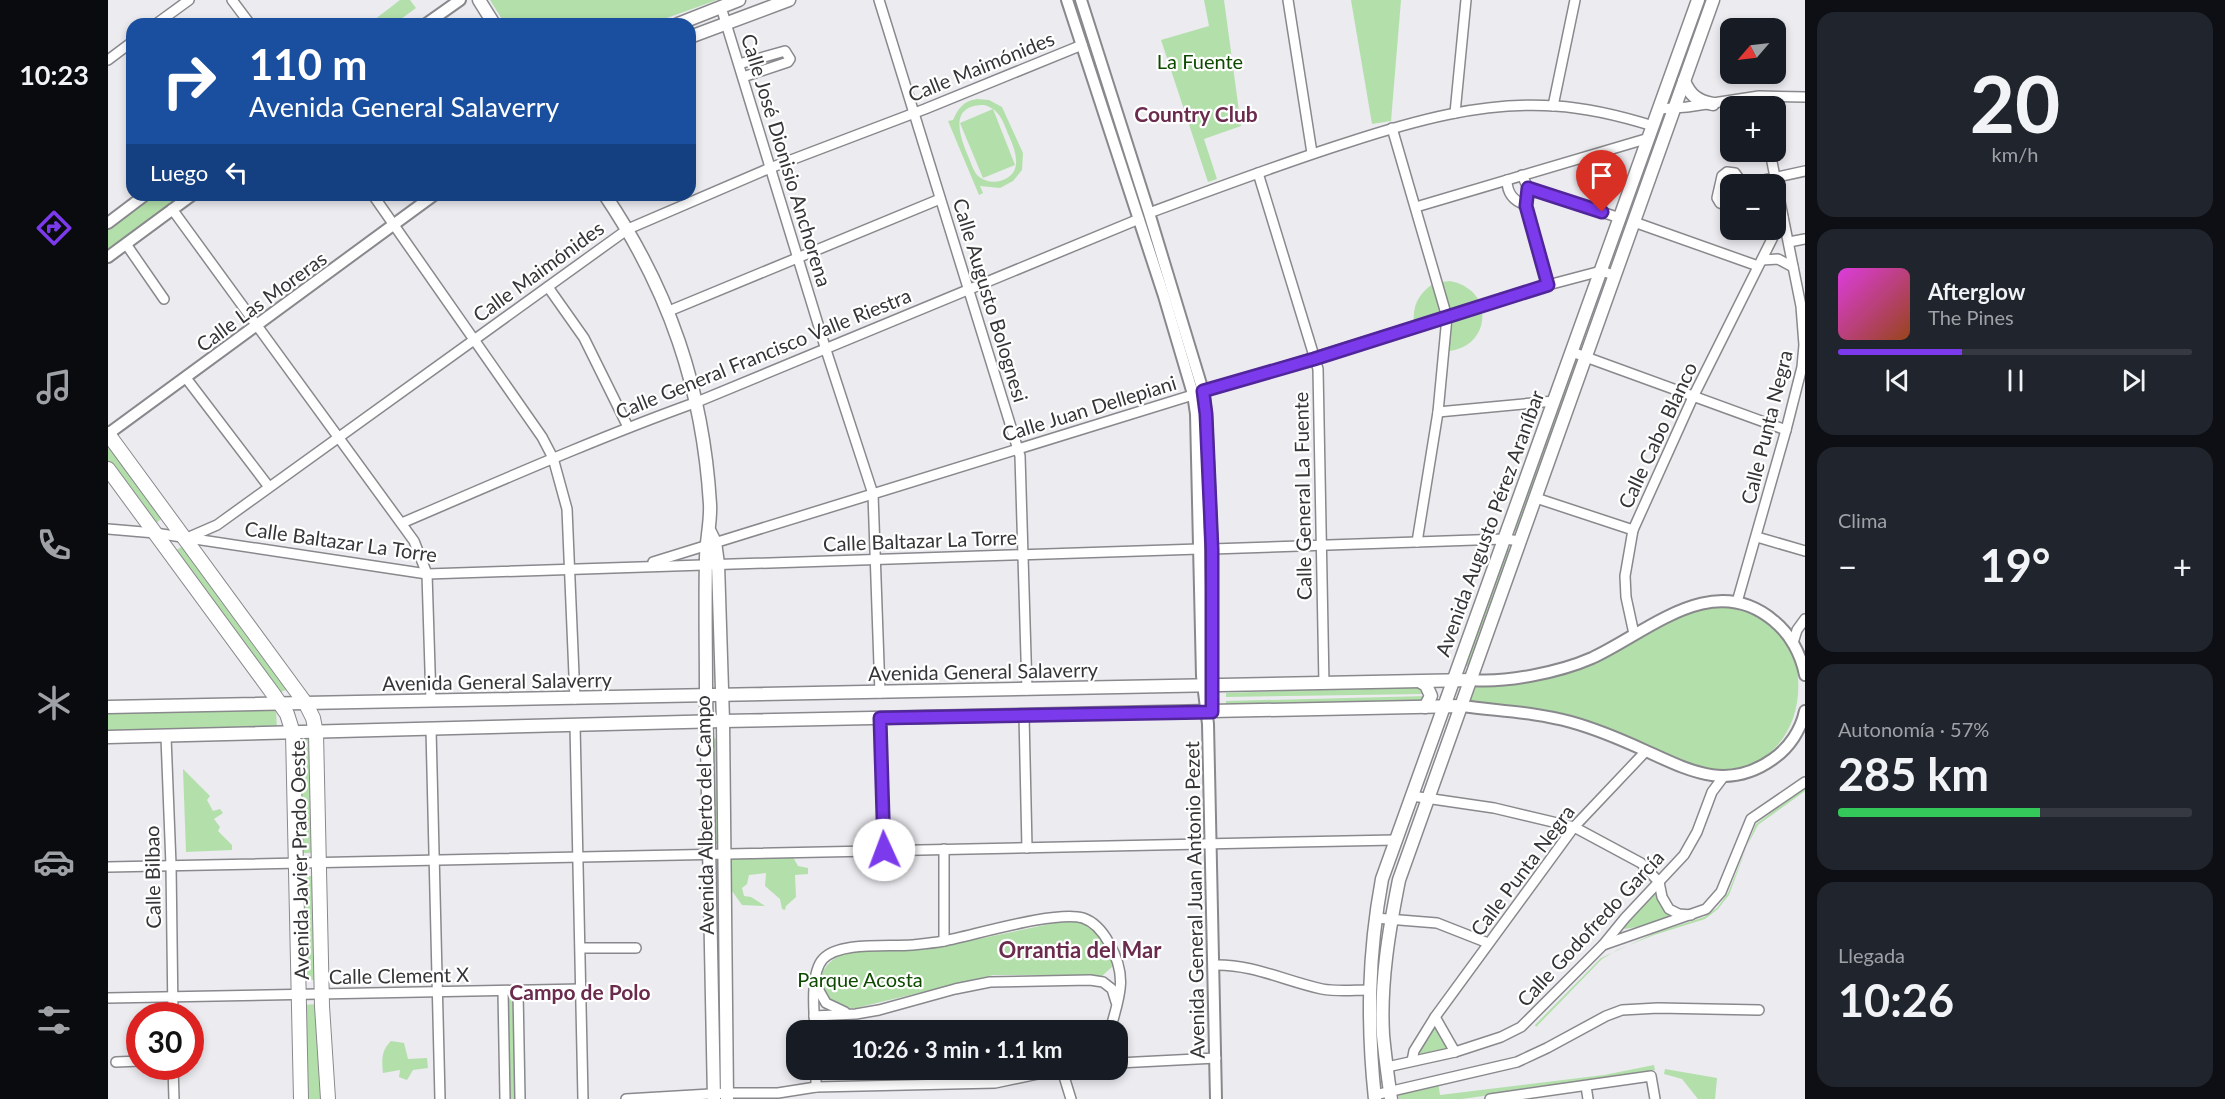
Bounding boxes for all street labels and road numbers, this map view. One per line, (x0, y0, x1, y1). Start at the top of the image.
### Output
street label: Calle Maimónides (904, 26, 1058, 106)
street label: Calle José Dionisio Anchorena (737, 31, 837, 289)
street label: Calle Augusto Bolognesi (949, 195, 1033, 405)
street label: Calle Maimónides (468, 216, 608, 326)
street label: Calle Las Moreras (191, 246, 331, 356)
street label: Calle General Francisco Valle Riestra (612, 283, 914, 423)
street label: Calle Punta Negra (1735, 348, 1797, 506)
street label: Calle Cabo Blanco (1613, 358, 1701, 512)
street label: Calle Juan Dellepiani (999, 370, 1179, 446)
street label: Avenida Augusto Pérez Araníbar (1430, 386, 1549, 659)
street label: Calle General La Fuente (1288, 392, 1316, 600)
street label: Calle Baltazar La Torre (243, 516, 439, 566)
street label: Calle Baltazar La Torre (823, 525, 1017, 555)
street label: Avenida General Salaverry (868, 657, 1099, 685)
street label: Avenida General Salaverry (382, 667, 613, 695)
street label: Avenida Alberto del Campo (690, 695, 718, 935)
street label: Avenida Javier Prado Oeste (285, 740, 313, 980)
street label: Avenida General Juan Antonio Pezet (1179, 741, 1209, 1059)
street label: Calle Punta Negra (1465, 800, 1579, 940)
street label: Calle Bilbao (139, 825, 165, 929)
street label: Calle Godofredo García (1512, 845, 1668, 1011)
street label: Calle Clement X (329, 962, 469, 988)

